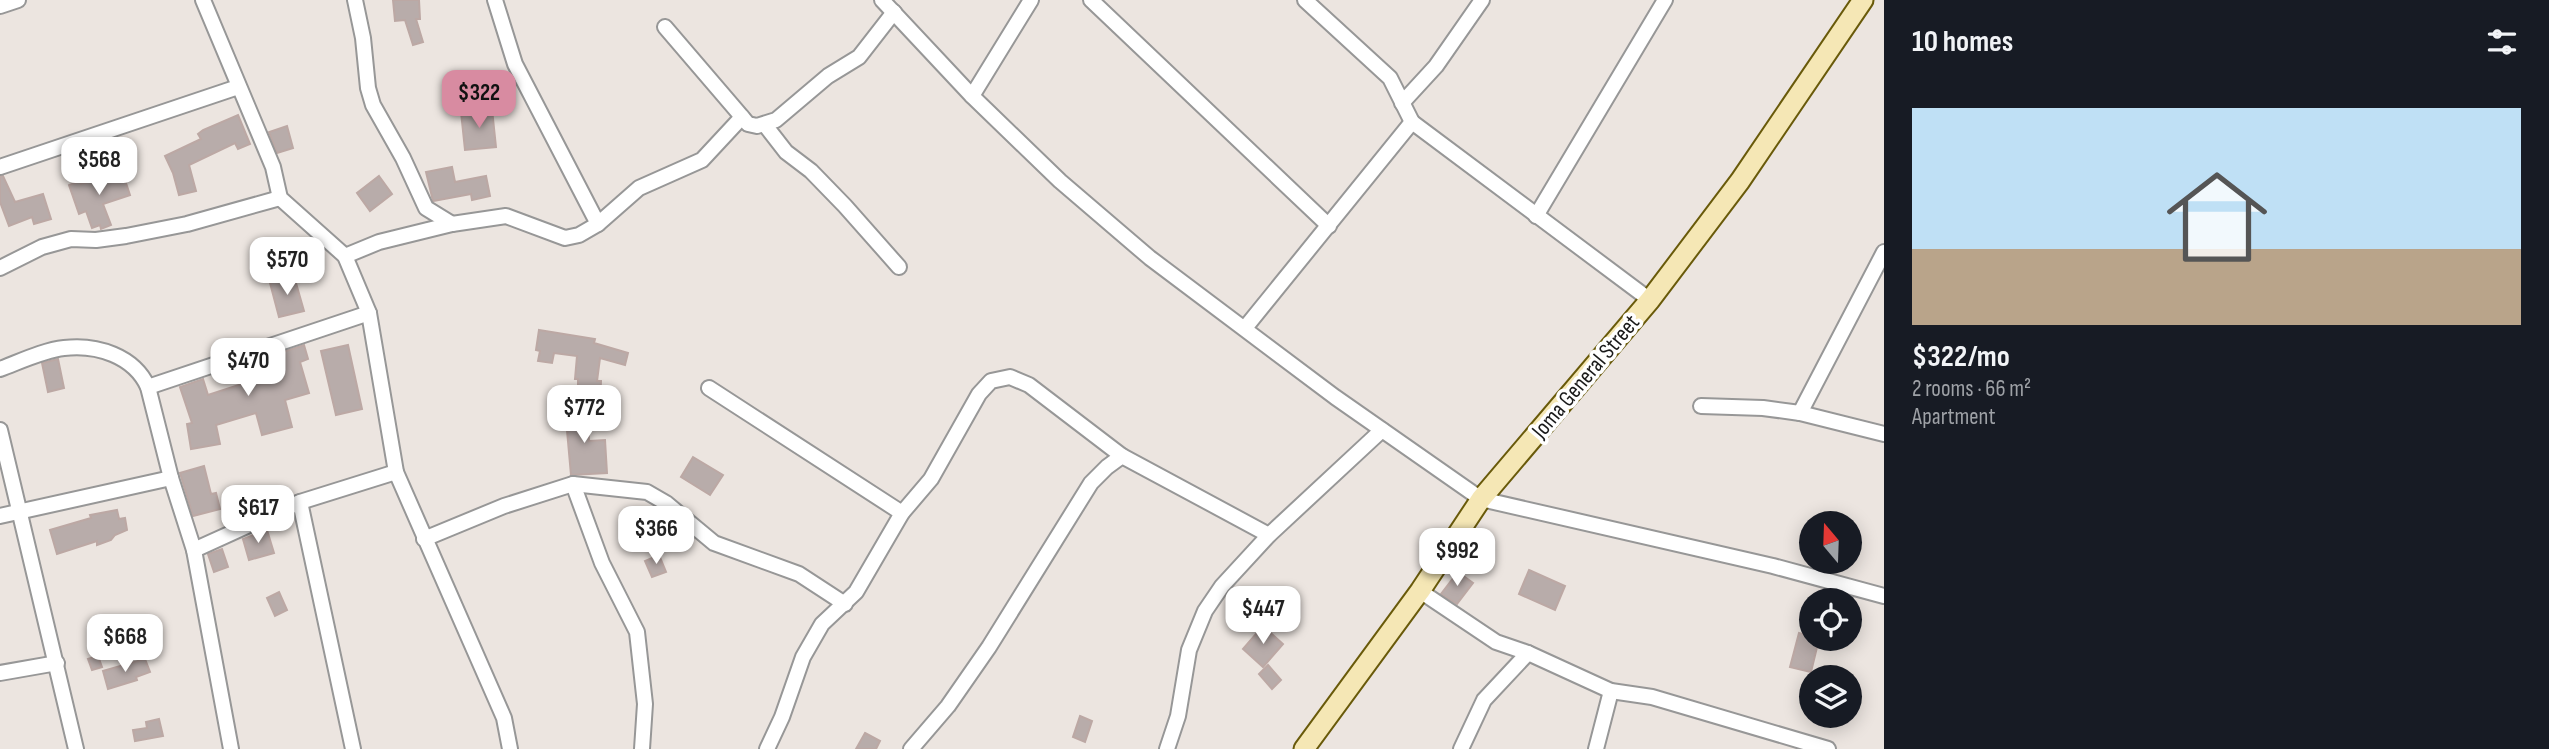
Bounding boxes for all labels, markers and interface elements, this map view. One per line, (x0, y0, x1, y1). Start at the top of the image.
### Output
icon: filters (2483, 23, 2521, 61)
text: 10 homes (1912, 24, 2013, 60)
pin: $322 (438, 71, 520, 130)
text: $322 (458, 79, 500, 107)
pin: $568 (58, 138, 140, 197)
text: $568 (77, 146, 121, 174)
icon: home (2154, 154, 2280, 280)
pin: $570 (246, 238, 328, 297)
text: $570 (266, 246, 308, 274)
street label: Joma General Street (1525, 309, 1646, 445)
pin: $470 (207, 338, 289, 398)
text: $322/mo (1912, 339, 2010, 375)
text: $470 (226, 347, 270, 375)
text: 2 rooms · 66 m² (1912, 375, 2031, 403)
pin: $772 (543, 386, 625, 445)
text: $772 (563, 394, 605, 422)
text: Apartment (1912, 403, 1996, 431)
pin: $617 (217, 486, 299, 545)
text: $617 (237, 494, 279, 522)
pin: $366 (615, 506, 697, 566)
north arrow (1799, 511, 1862, 574)
map controls (1799, 511, 1862, 728)
text: $366 (634, 515, 678, 543)
pin: $992 (1416, 528, 1498, 588)
text: $992 (1435, 537, 1479, 565)
pin: $447 (1222, 586, 1304, 646)
button: locate (1799, 588, 1862, 651)
text: $447 (1242, 595, 1285, 623)
pin: $668 (84, 614, 166, 674)
text: $668 (103, 623, 147, 651)
button: layers (1799, 665, 1862, 728)

